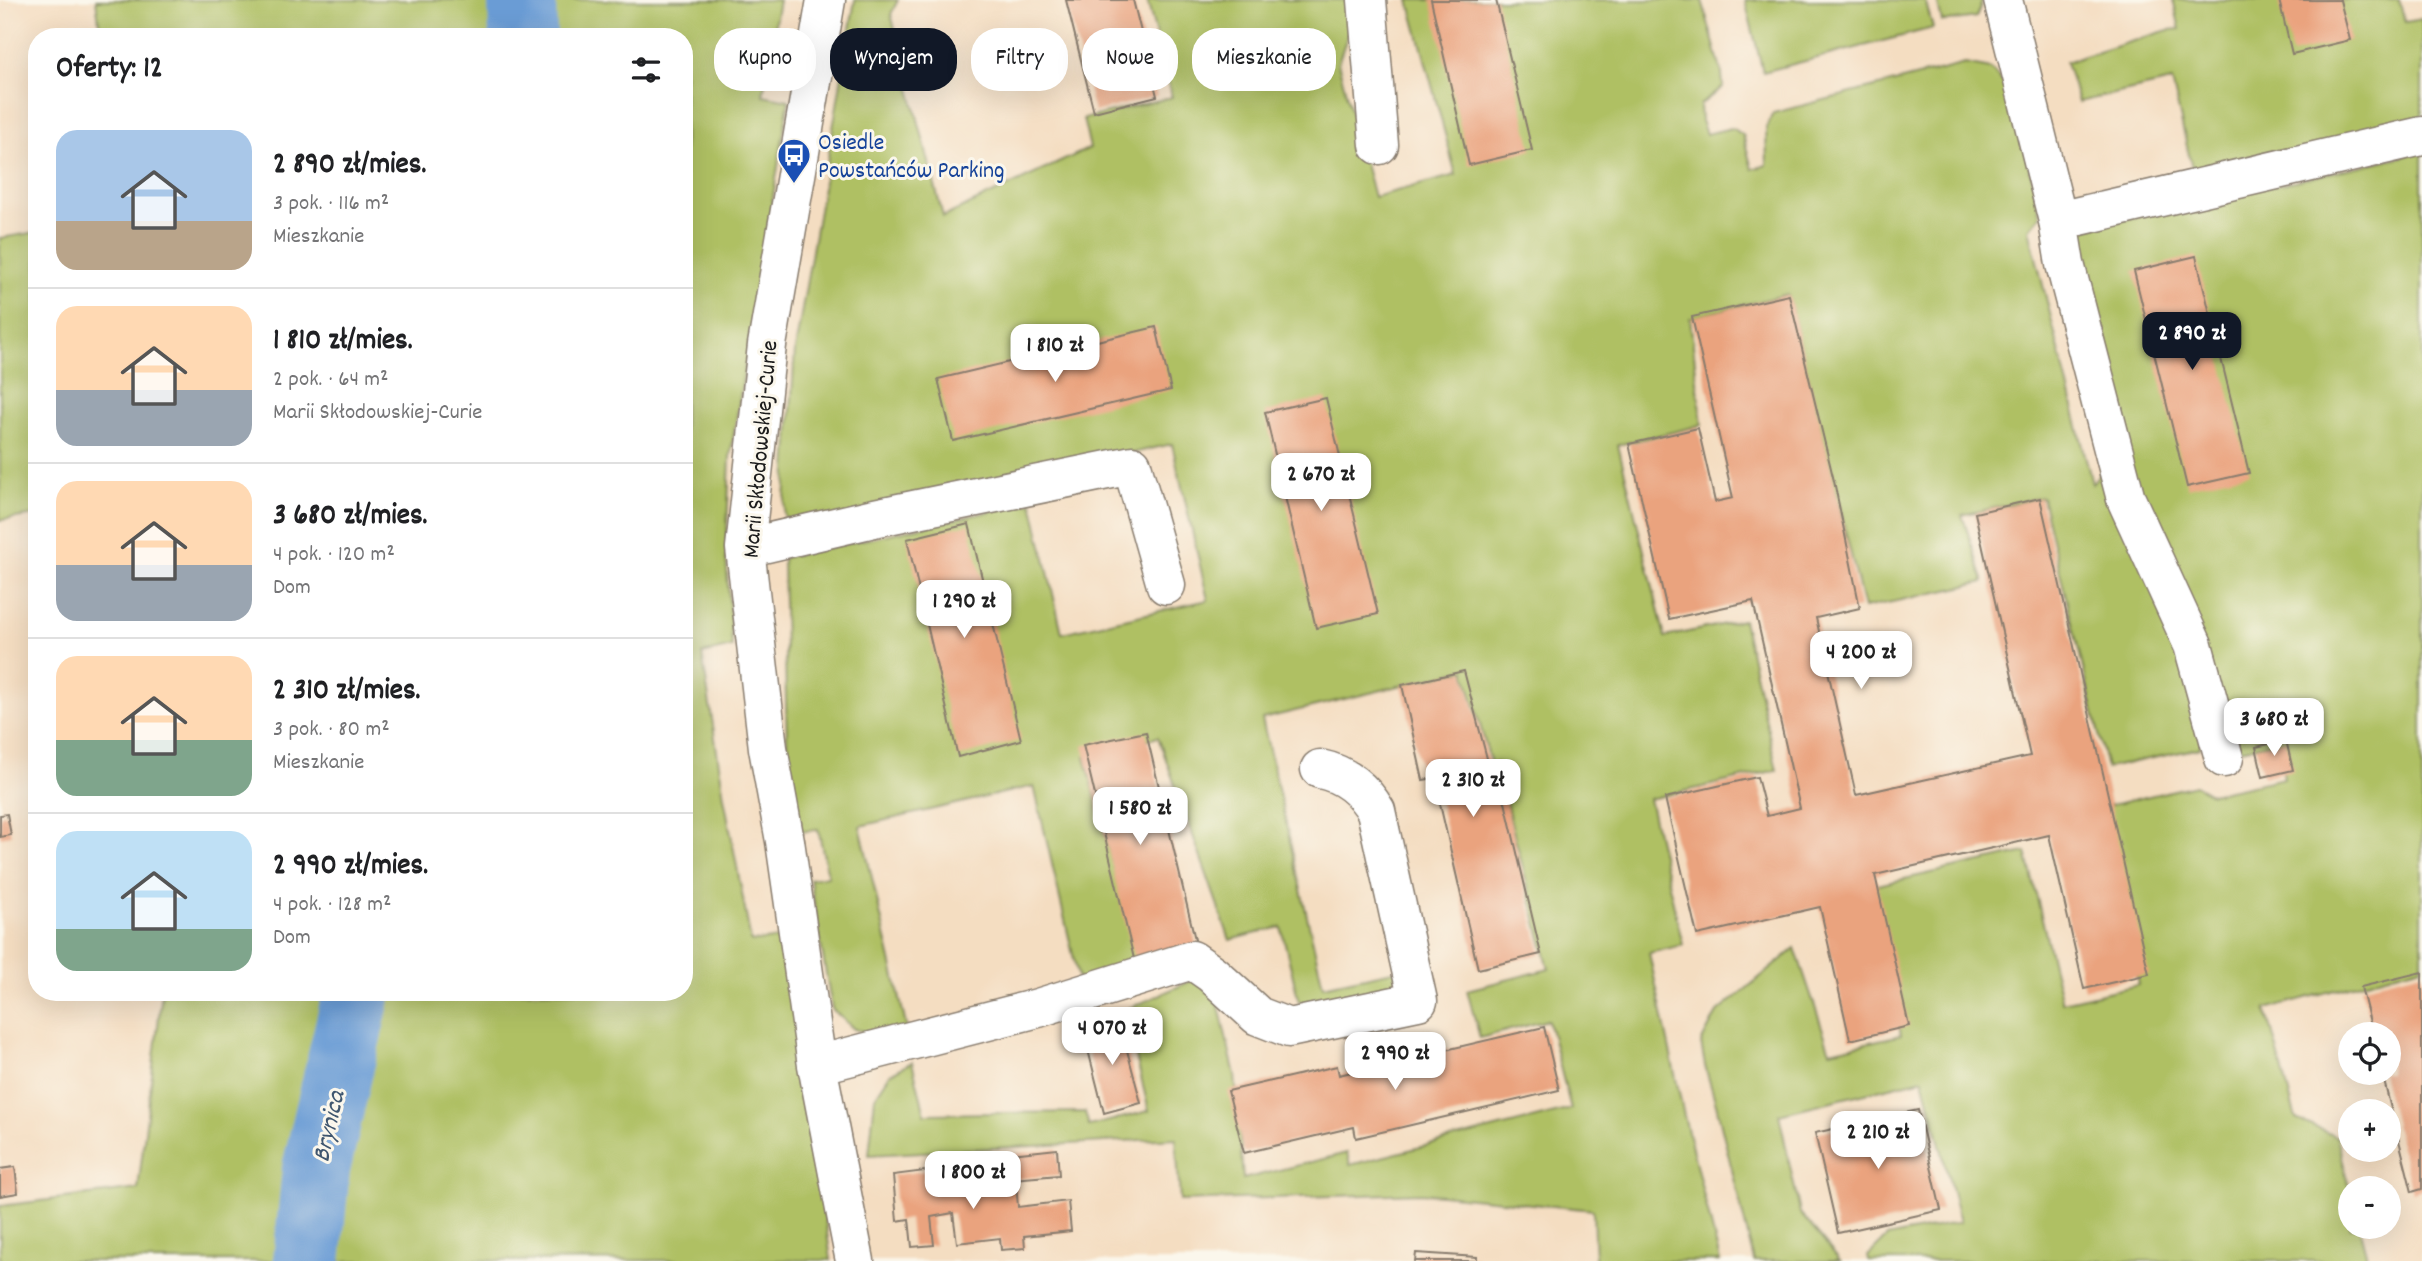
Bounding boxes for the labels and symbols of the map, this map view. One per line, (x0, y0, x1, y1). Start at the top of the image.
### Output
place label: Osiedle Powstańców Parking (818, 127, 1005, 189)
bus stop icon: Osiedle Powstańców Parking (775, 136, 813, 185)
pin: 2 890 zł (2120, 312, 2264, 372)
pin: 1 810 zł (983, 324, 1127, 384)
street label: Marii Skłodowskiej-Curie (736, 339, 788, 560)
pin: 2 670 zł (1249, 454, 1393, 513)
pin: 1 290 zł (892, 580, 1036, 640)
pin: 4 200 zł (1789, 632, 1933, 691)
pin: 3 680 zł (2202, 698, 2346, 758)
pin: 2 310 zł (1401, 760, 1545, 819)
pin: 1 580 zł (1068, 788, 1212, 847)
pin: 4 070 zł (1040, 1007, 1184, 1067)
pin: 2 990 zł (1323, 1032, 1467, 1092)
water label: Brynica (304, 1086, 357, 1166)
pin: 2 210 zł (1806, 1112, 1950, 1171)
pin: 1 800 zł (901, 1152, 1045, 1211)

